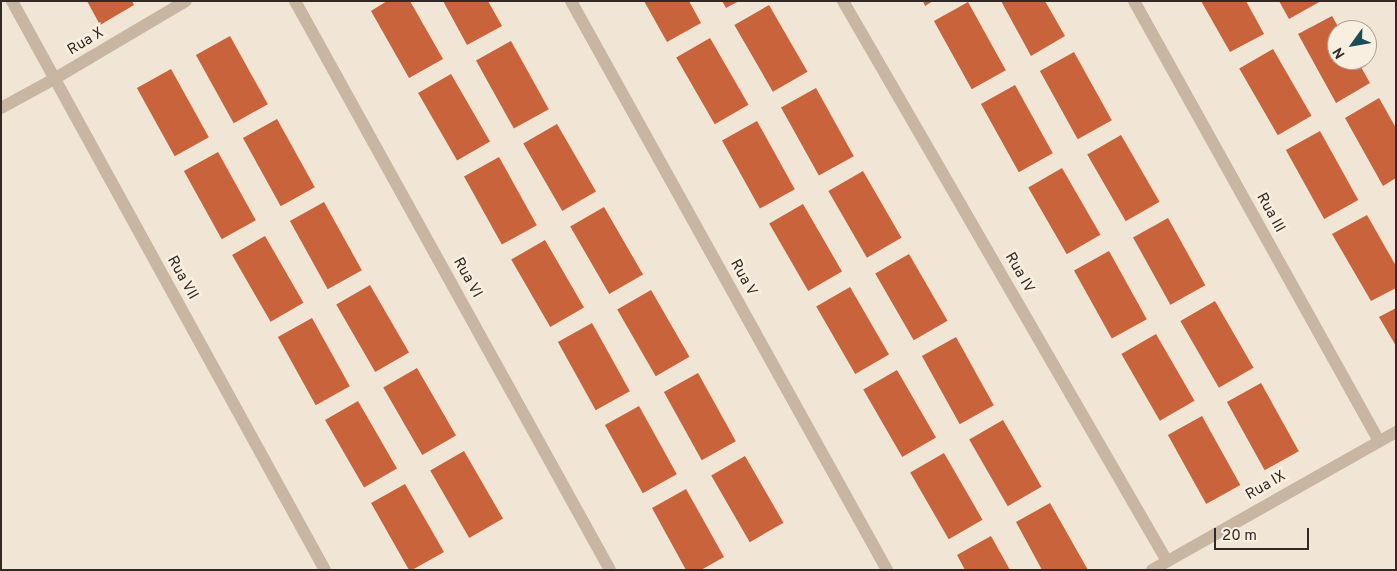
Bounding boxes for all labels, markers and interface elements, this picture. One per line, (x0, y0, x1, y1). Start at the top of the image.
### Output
north arrow (1327, 20, 1377, 70)
street label: Rua X (65, 24, 107, 60)
text: N (1330, 44, 1350, 61)
street label: Rua III (1252, 190, 1288, 236)
street label: Rua IV (1000, 250, 1038, 296)
street label: Rua VII (163, 253, 201, 303)
street label: Rua VI (449, 255, 485, 301)
street label: Rua V (726, 256, 760, 300)
street label: Rua IX (1243, 467, 1289, 505)
scale bar (1217, 518, 1312, 550)
text: 20 m (1222, 527, 1257, 546)

